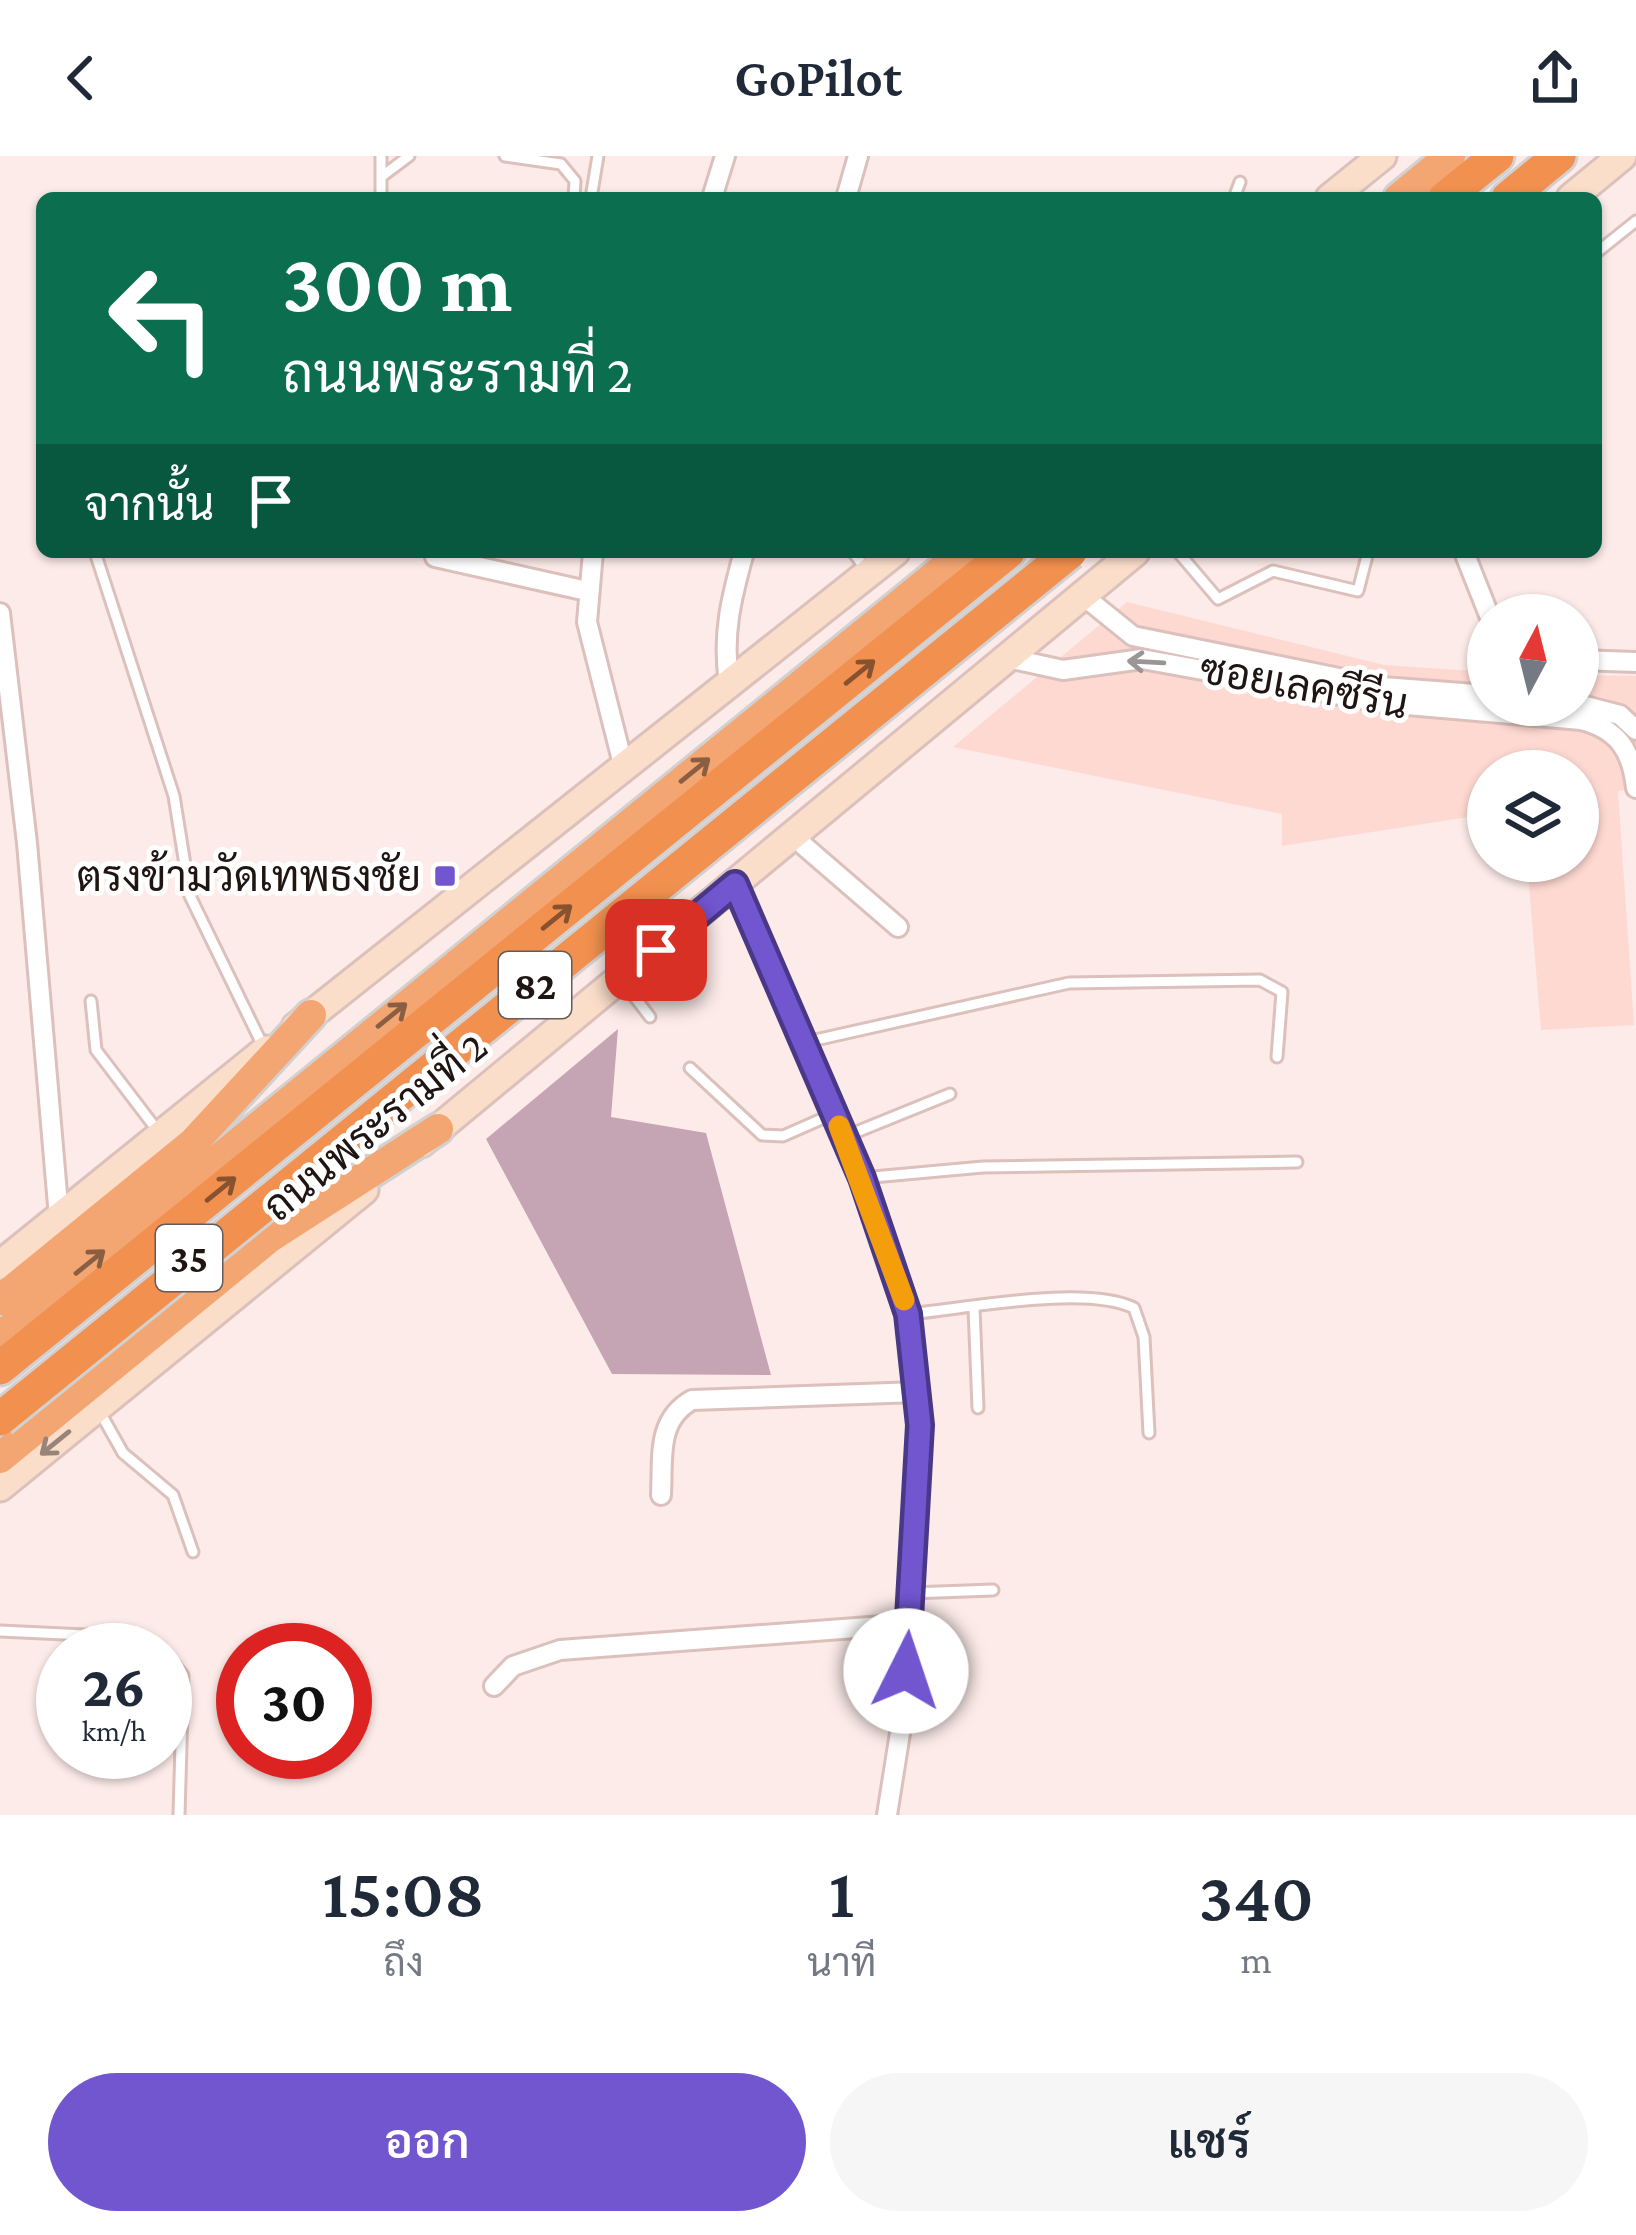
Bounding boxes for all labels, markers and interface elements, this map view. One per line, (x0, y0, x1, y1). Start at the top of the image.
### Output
icon: back (48, 45, 114, 111)
icon: share (1522, 45, 1588, 111)
text: GoPilot (734, 48, 902, 108)
text: 300 m (282, 236, 512, 329)
icon: left (84, 240, 240, 396)
text: ถนนพระรามที่ 2 (282, 344, 633, 404)
icon: arrive (238, 468, 304, 534)
text: จากนั้น (84, 480, 214, 530)
north arrow (1467, 594, 1599, 726)
map controls (1467, 594, 1599, 882)
street label: ซอยเลคซีรีน (1196, 642, 1412, 727)
one-way arrow (1127, 650, 1166, 673)
one-way arrow (844, 659, 876, 685)
button: layers (1467, 750, 1599, 882)
one-way arrow (679, 756, 710, 784)
place label: ตรงข้ามวัดเทพธงชัย (76, 850, 421, 900)
marker: ตรงข้ามวัดเทพธงชัย (432, 863, 458, 889)
pin (605, 899, 707, 1001)
one-way arrow (541, 904, 573, 931)
icon: arrive (623, 917, 689, 983)
road number: 82 (499, 952, 571, 1018)
one-way arrow (376, 1003, 408, 1029)
street label: ถนนพระรามที่ 2 (245, 1011, 496, 1230)
one-way arrow (205, 1176, 237, 1203)
road number: 35 (156, 1225, 222, 1291)
one-way arrow (74, 1250, 106, 1276)
one-way arrow (40, 1429, 71, 1456)
position arrow (843, 1608, 969, 1734)
speed limit sign: 30 (216, 1623, 372, 1779)
text: 26 (82, 1652, 146, 1719)
text: km/h (82, 1714, 146, 1747)
text: 15:08 (322, 1852, 485, 1932)
text: 1 (829, 1852, 855, 1932)
text: 340 (1199, 1856, 1314, 1936)
text: m (1241, 1938, 1272, 1981)
text: ถึง (383, 1941, 424, 1984)
text: นาที (807, 1941, 876, 1984)
button: ออก (48, 2073, 806, 2211)
button: แชร์ (830, 2073, 1588, 2211)

